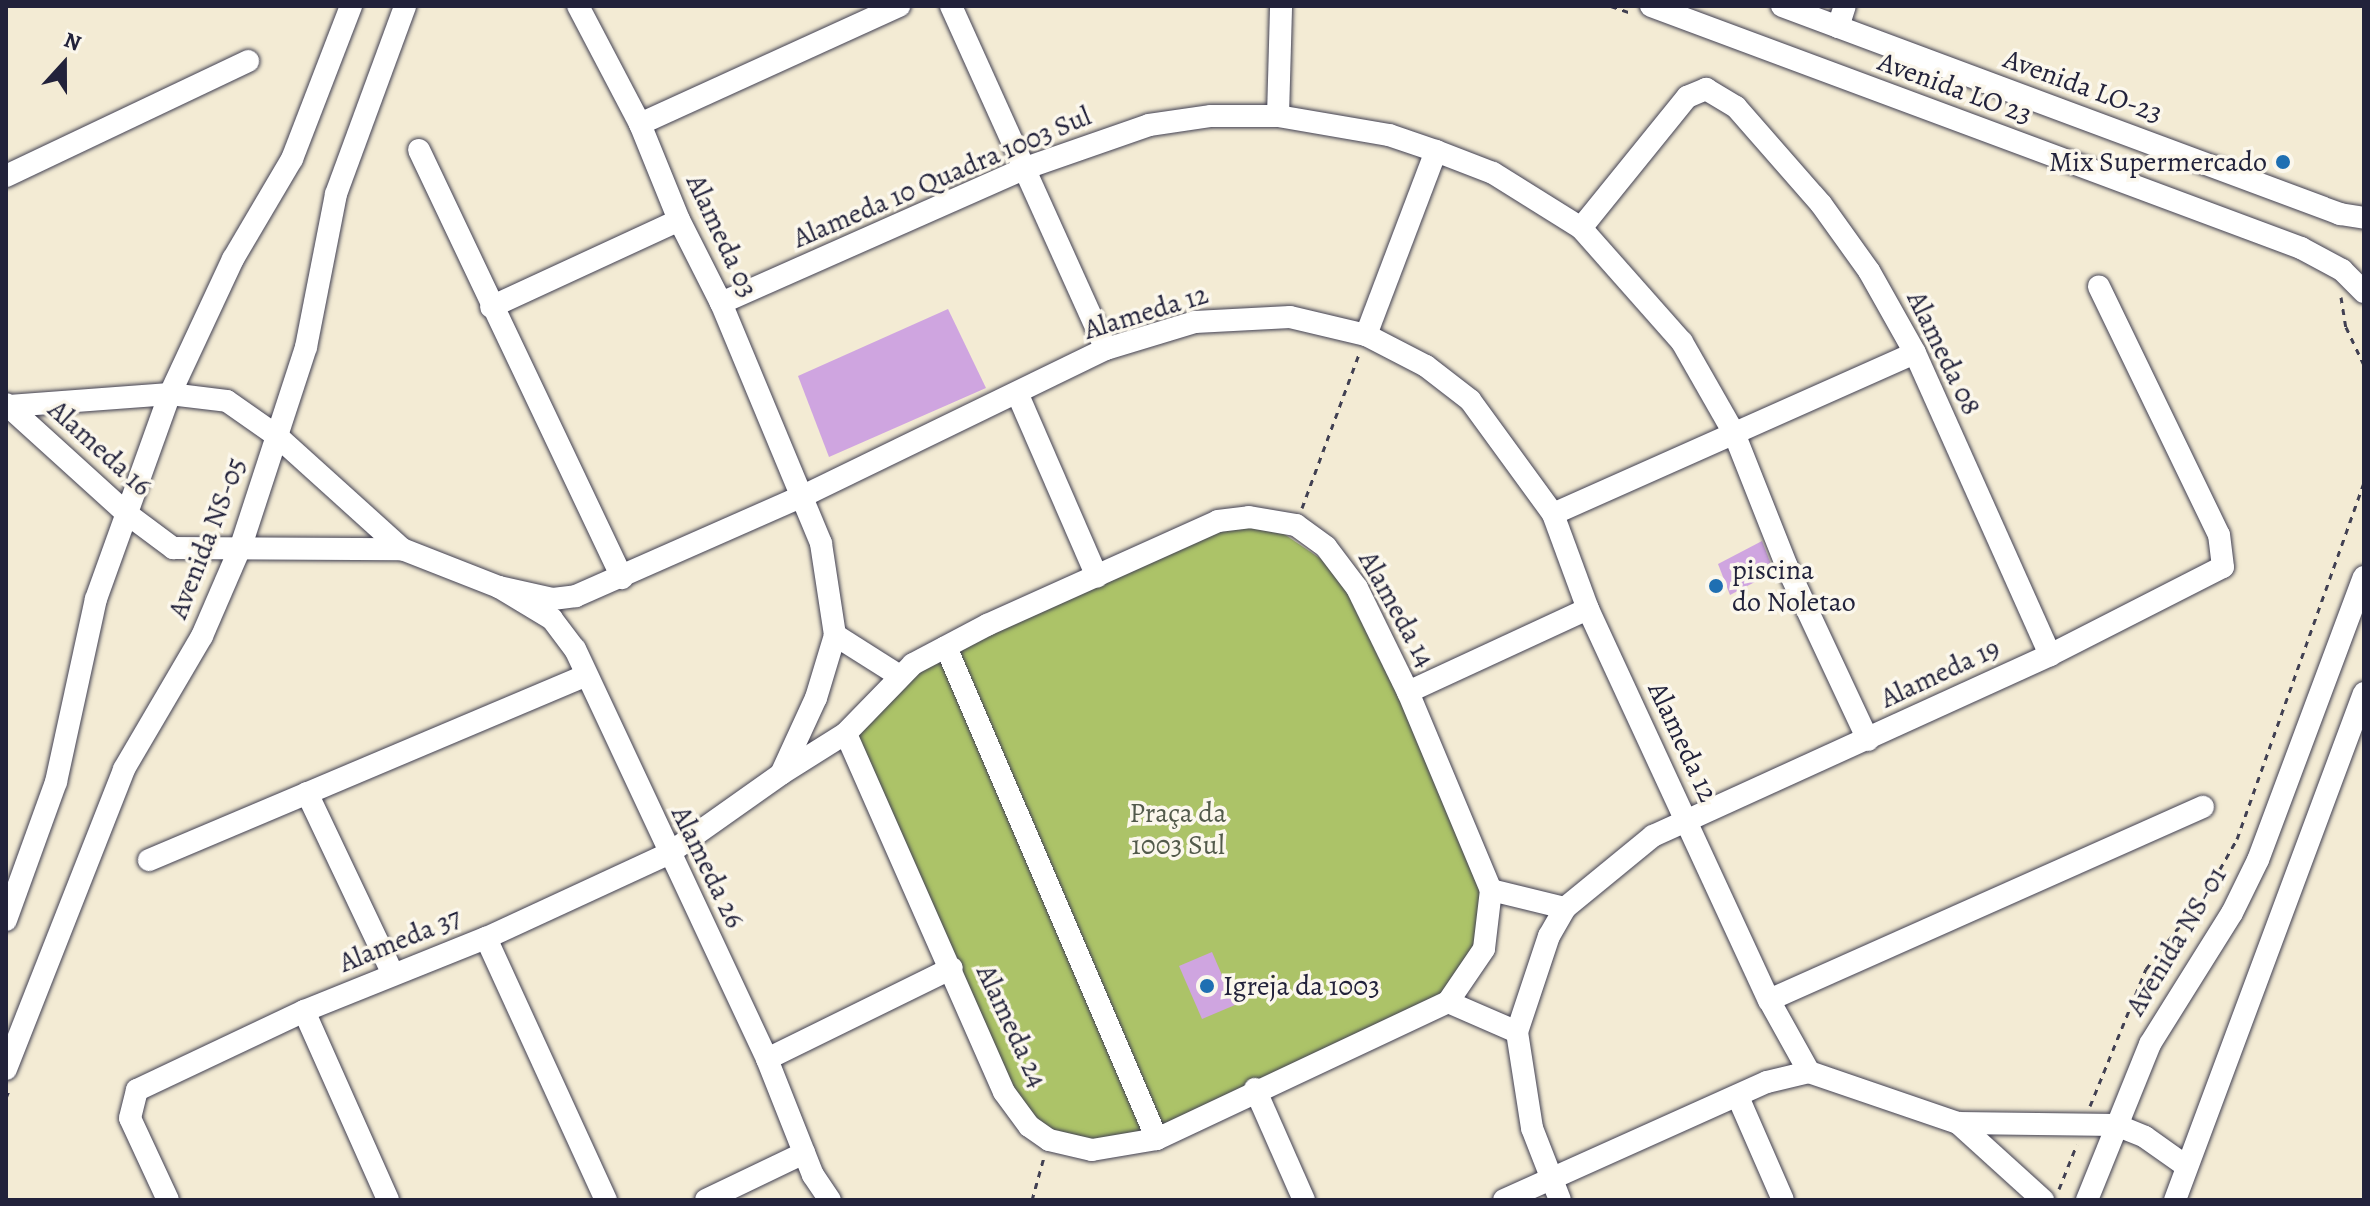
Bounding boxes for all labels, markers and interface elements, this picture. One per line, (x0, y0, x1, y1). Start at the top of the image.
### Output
north arrow (24, 24, 104, 104)
text: N (60, 25, 85, 58)
street label: Avenida LO-23 (1999, 42, 2167, 130)
street label: Avenida LO 23 (1873, 45, 2037, 131)
street label: Alameda 10 Quadra 1003 Sul (788, 99, 1096, 255)
place label: Mix Supermercado (2049, 145, 2267, 179)
marker: Mix Supermercado (2274, 153, 2292, 171)
street label: Alameda 03 (679, 169, 765, 303)
street label: Alameda 12 (1080, 277, 1212, 347)
street label: Alameda 08 (1900, 286, 1988, 420)
street label: Alameda 16 (41, 393, 159, 503)
street label: Avenida NS-05 (161, 453, 253, 623)
street label: Alameda 14 (1351, 545, 1443, 673)
place label: piscina do Noletao (1732, 553, 1856, 619)
marker: piscina do Noletao (1707, 577, 1725, 595)
street label: Alameda 19 (1875, 631, 2005, 715)
street label: Alameda 12 (1641, 677, 1725, 807)
park label: Praça da 1003 Sul (1130, 796, 1226, 862)
street label: Alameda 26 (664, 801, 752, 933)
street label: Avenida NS-01 (2119, 861, 2233, 1021)
street label: Alameda 37 (334, 900, 466, 980)
street label: Alameda 24 (969, 959, 1055, 1093)
place label: Igreja da 1003 (1223, 969, 1380, 1003)
marker: Igreja da 1003 (1198, 977, 1216, 995)

